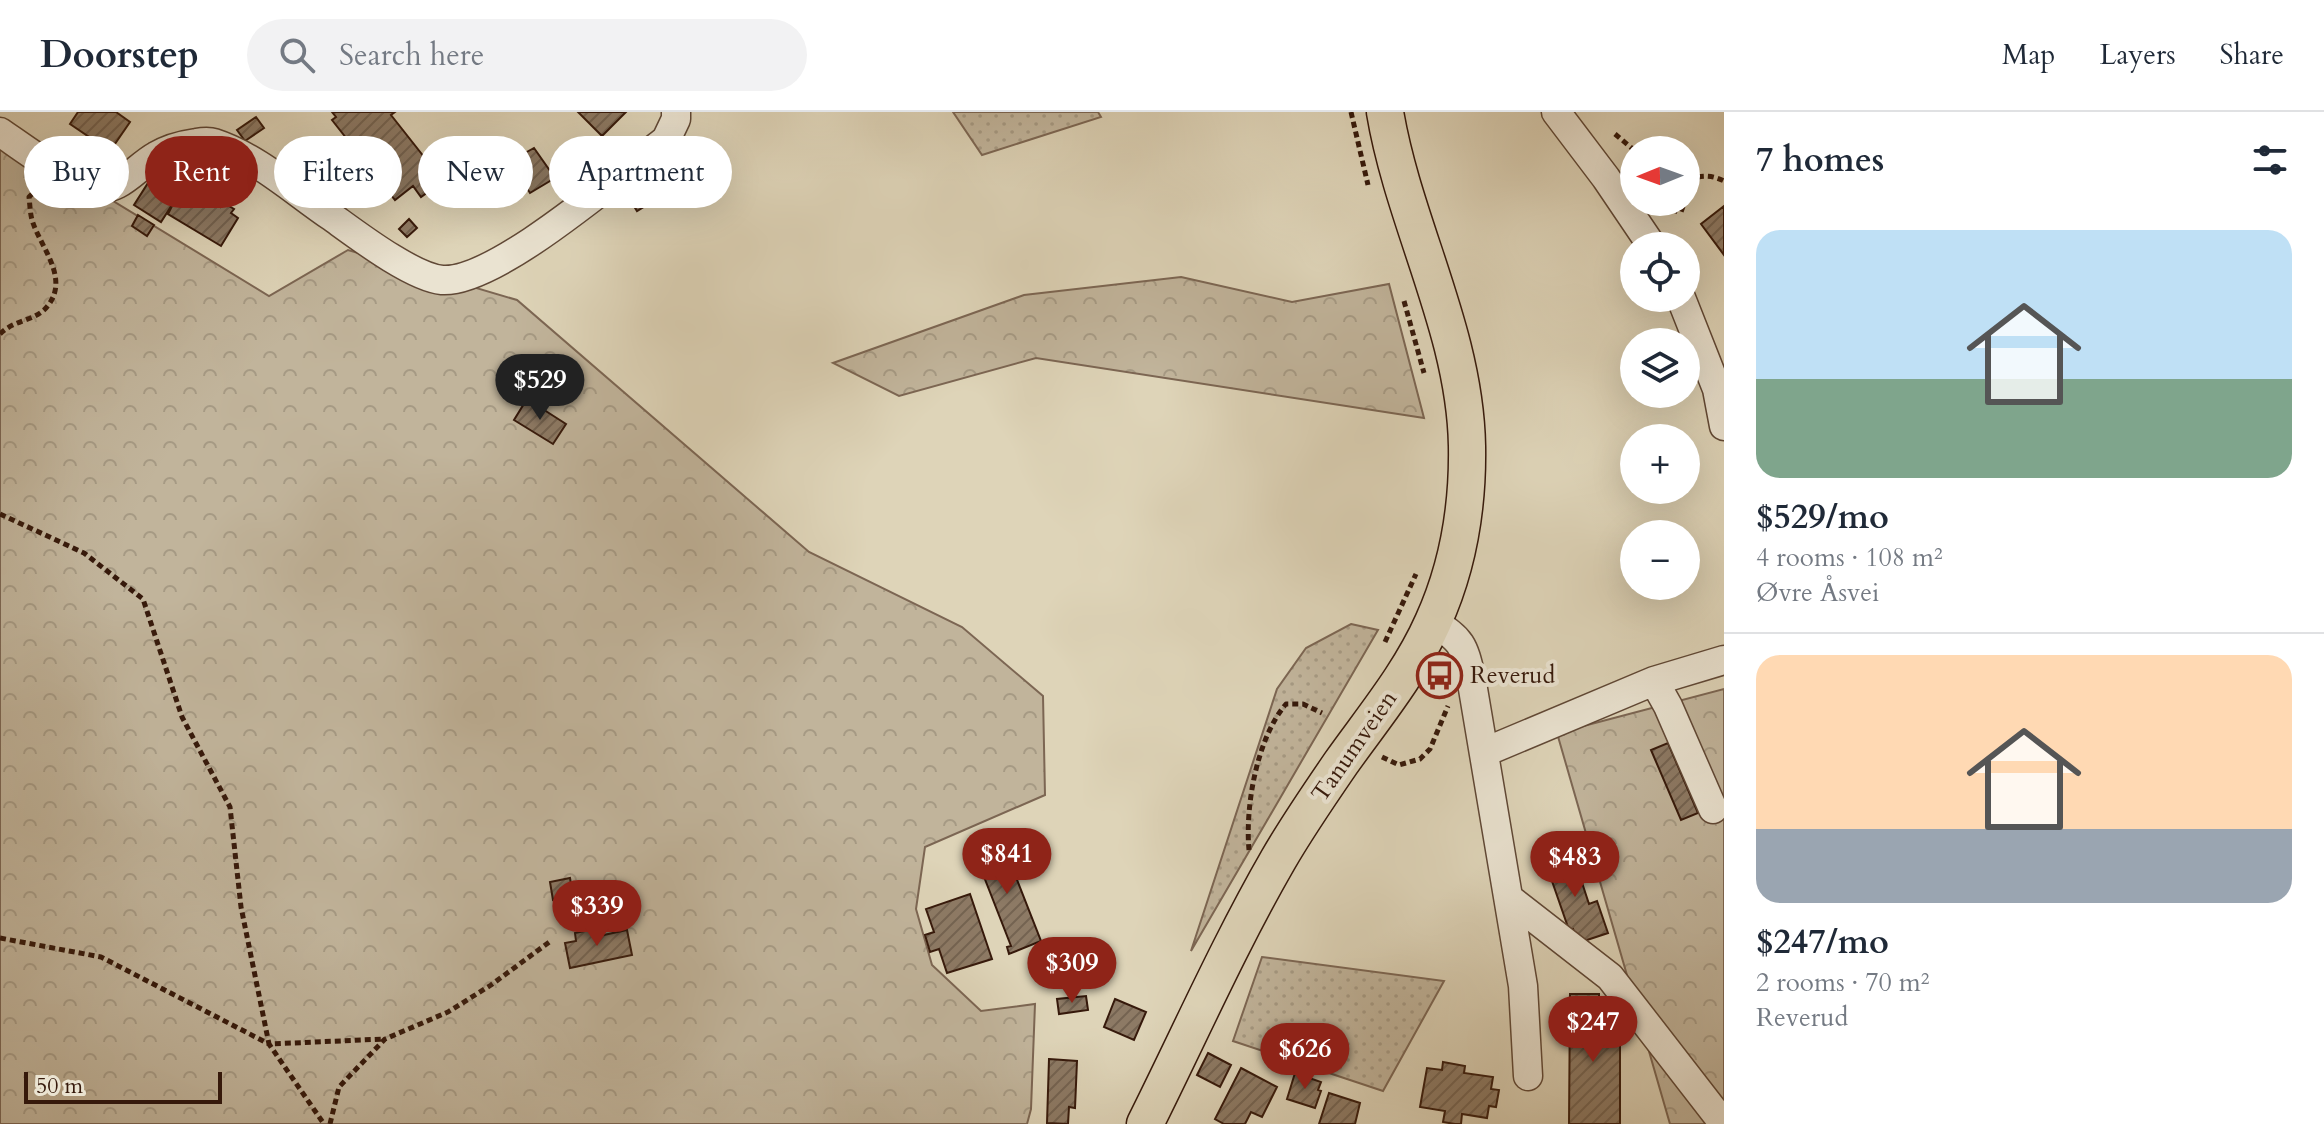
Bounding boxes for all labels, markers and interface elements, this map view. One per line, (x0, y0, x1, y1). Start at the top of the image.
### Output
search box (247, 19, 807, 91)
text: Doorstep (40, 29, 199, 81)
icon: search (275, 33, 319, 77)
text: Search here (339, 35, 484, 76)
text: Map (2002, 36, 2055, 74)
text: Layers (2099, 36, 2176, 74)
text: Share (2220, 36, 2284, 74)
chip: Buy (24, 136, 129, 208)
chip: Rent (145, 136, 258, 208)
chip: Filters (274, 136, 402, 208)
chip: New (418, 136, 533, 208)
chip: Apartment (549, 136, 732, 208)
north arrow (1620, 136, 1700, 216)
map controls (1620, 136, 1700, 600)
text: 7 homes (1756, 137, 1884, 183)
icon: filters (2248, 138, 2292, 182)
button: locate (1620, 232, 1700, 312)
icon: home (1952, 282, 2096, 426)
button: layers (1620, 328, 1700, 408)
pin: $529 (493, 354, 587, 422)
text: $529 (513, 362, 567, 397)
button: + (1620, 424, 1700, 504)
text: $529/mo (1756, 494, 1889, 540)
button: − (1620, 520, 1700, 600)
text: 4 rooms · 108 m² (1756, 540, 1943, 575)
text: Øvre Åsvei (1756, 575, 1879, 610)
bus stop icon: Reverud (1415, 651, 1463, 699)
place label: Reverud (1470, 659, 1555, 692)
street label: Tanumveien (1304, 684, 1405, 809)
icon: home (1952, 707, 2096, 851)
pin: $841 (960, 828, 1054, 896)
pin: $483 (1528, 831, 1622, 899)
text: $841 (980, 836, 1034, 871)
text: $483 (1548, 839, 1602, 874)
pin: $339 (550, 880, 644, 948)
text: $339 (570, 888, 624, 923)
text: $247/mo (1756, 919, 1889, 965)
pin: $309 (1025, 937, 1119, 1005)
text: $309 (1045, 945, 1099, 980)
text: 2 rooms · 70 m² (1756, 965, 1929, 1000)
pin: $247 (1546, 996, 1640, 1064)
text: Reverud (1756, 1000, 1848, 1035)
text: $247 (1566, 1004, 1620, 1039)
pin: $626 (1258, 1023, 1352, 1091)
text: $626 (1278, 1031, 1332, 1066)
scale bar (24, 1068, 222, 1104)
text: 50 m (36, 1071, 83, 1101)

